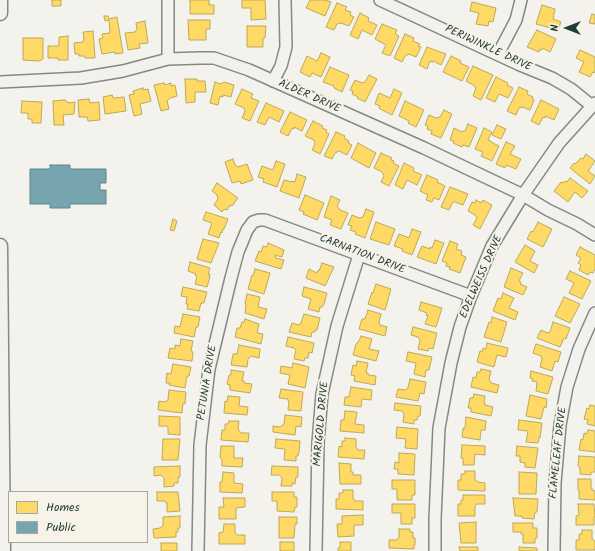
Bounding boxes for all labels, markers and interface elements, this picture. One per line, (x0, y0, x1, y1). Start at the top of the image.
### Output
north arrow (547, 8, 587, 48)
street label: PERIWINKLE DRIVE (442, 23, 534, 75)
text: N (546, 25, 564, 31)
street label: ALDER DRIVE (276, 77, 342, 117)
street label: CARNATION DRIVE (317, 233, 407, 277)
street label: EDELWEISS DRIVE (458, 233, 506, 321)
street label: PETUNIA DRIVE (196, 344, 220, 422)
street label: MARIGOLD DRIVE (312, 381, 332, 467)
street label: FLAMELEAF DRIVE (548, 407, 570, 499)
legend (8, 491, 148, 543)
text: Homes (46, 498, 80, 517)
text: Public (46, 518, 76, 537)

